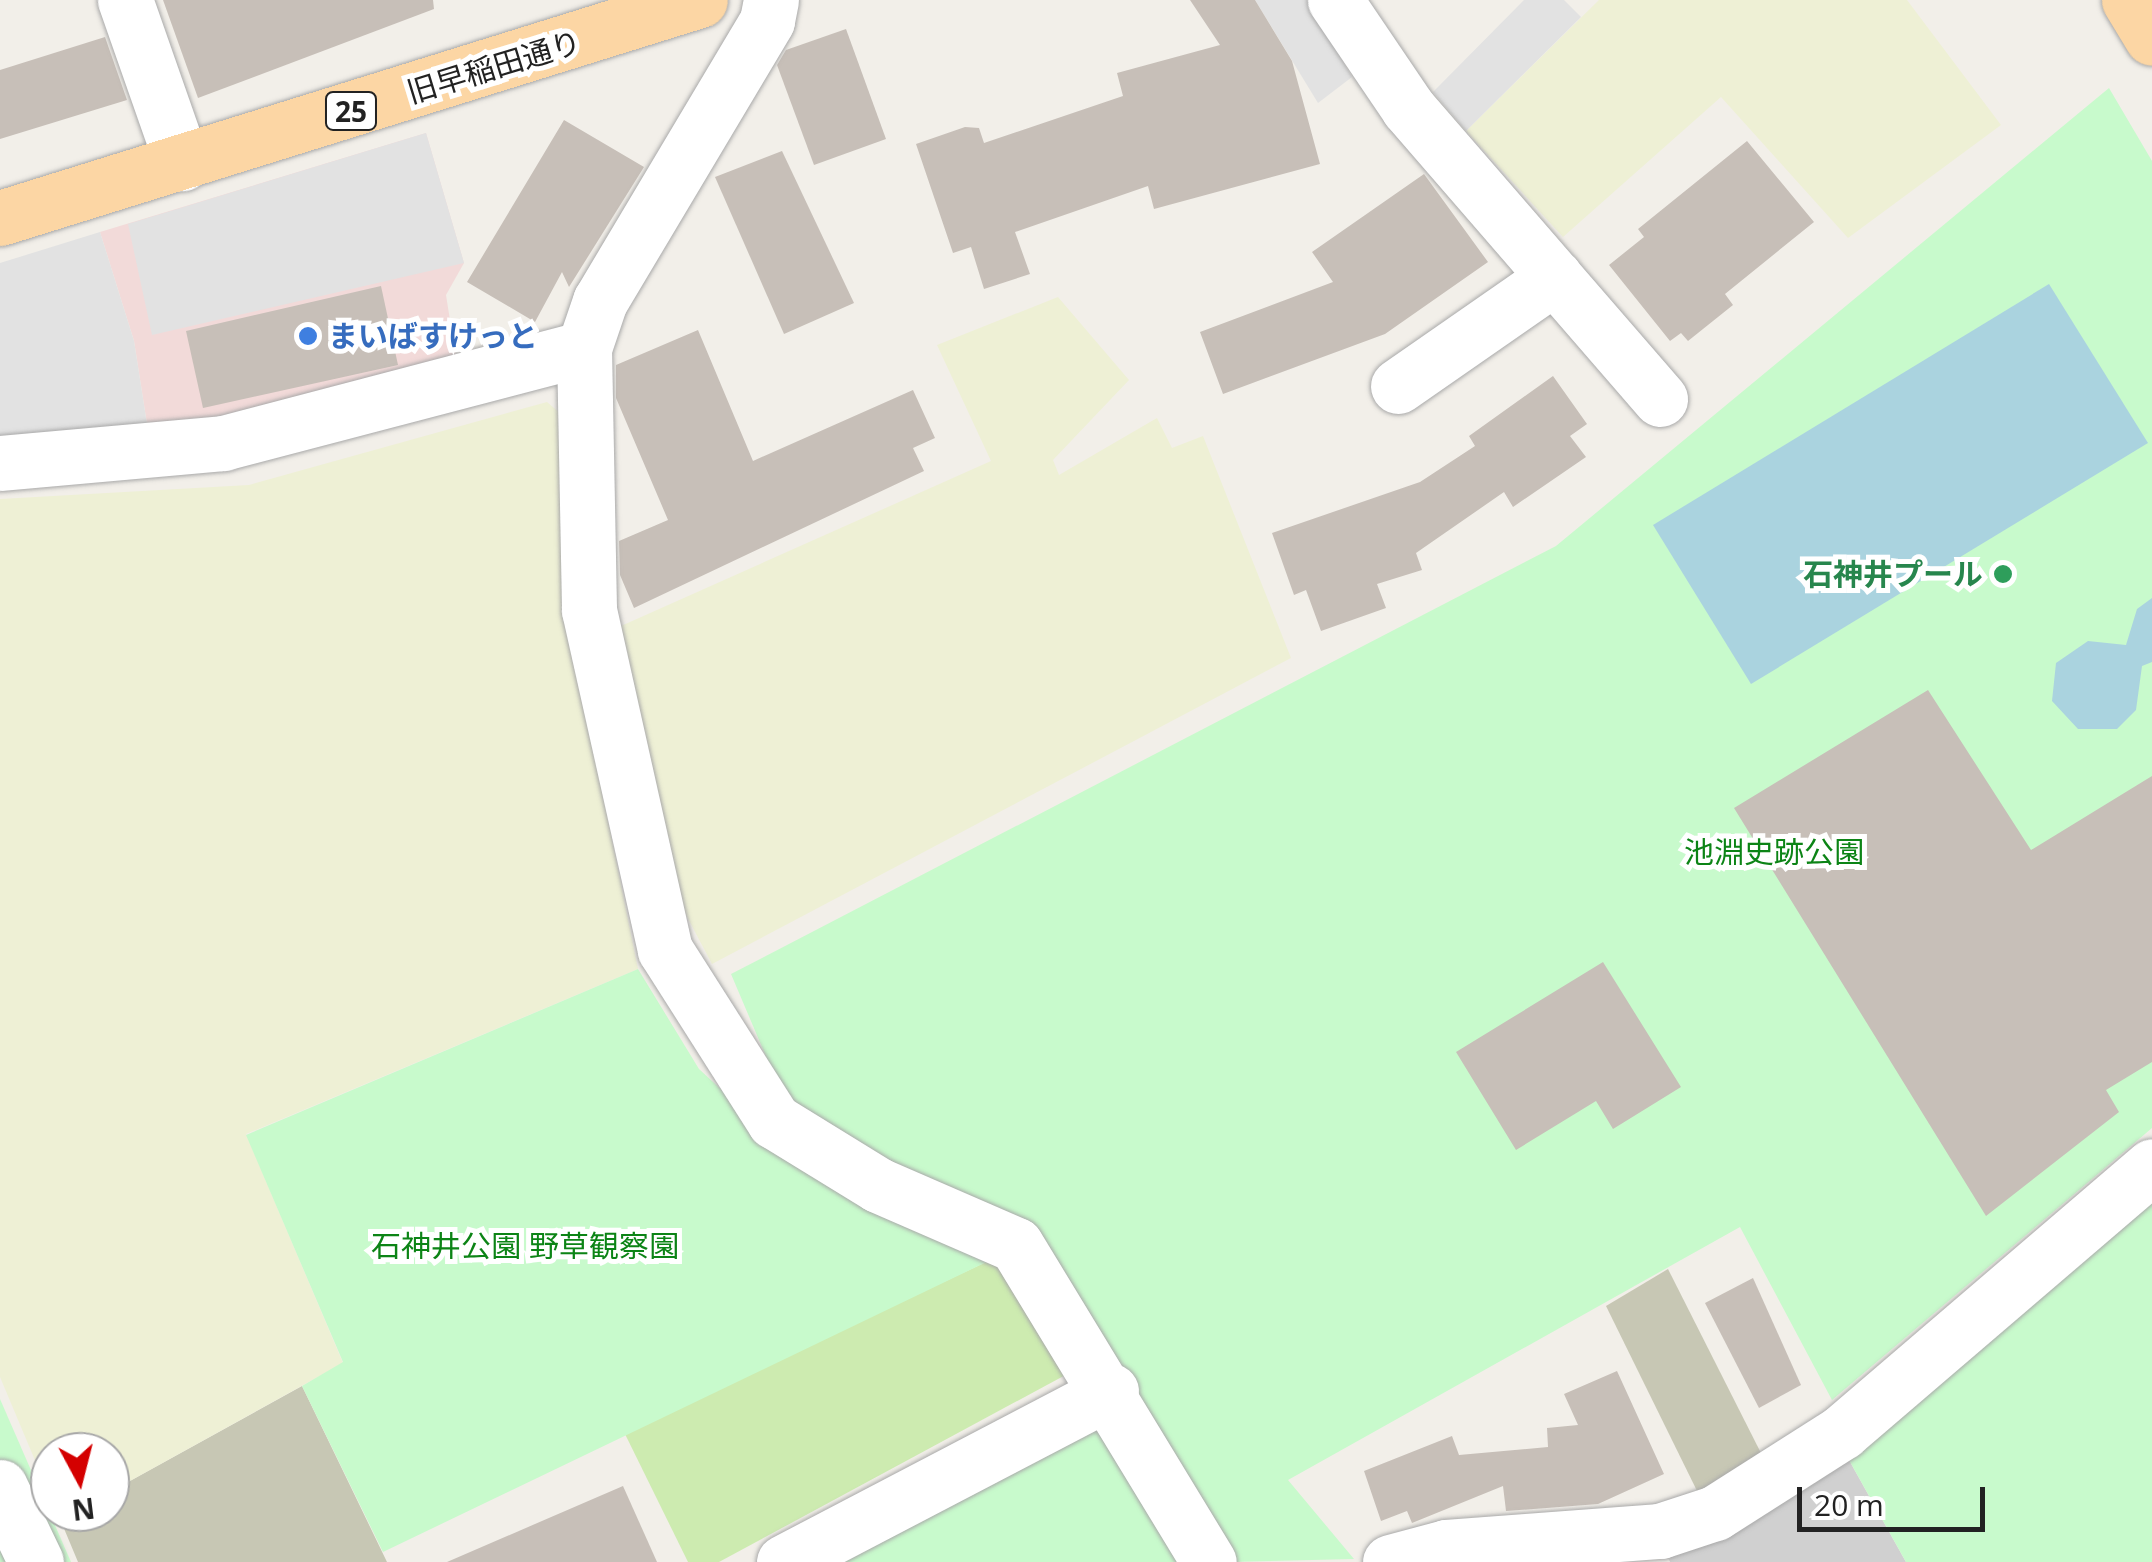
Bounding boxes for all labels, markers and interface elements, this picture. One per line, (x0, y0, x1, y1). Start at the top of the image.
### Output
street label: 旧早稲田通り (403, 23, 585, 111)
road number: 25 (324, 88, 378, 134)
place label: まいばすけっと (328, 318, 538, 354)
marker: まいばすけっと (297, 325, 319, 347)
place label: 石神井プール (1803, 556, 1983, 592)
marker: 石神井プール (1992, 563, 2014, 585)
park label: 池淵史跡公園 (1684, 834, 1864, 870)
park label: 石神井公園 野草観察園 (371, 1228, 679, 1264)
north arrow (30, 1432, 130, 1532)
scale bar (1802, 1467, 1990, 1529)
text: 20 m (1814, 1484, 1884, 1525)
text: N (70, 1490, 97, 1530)

